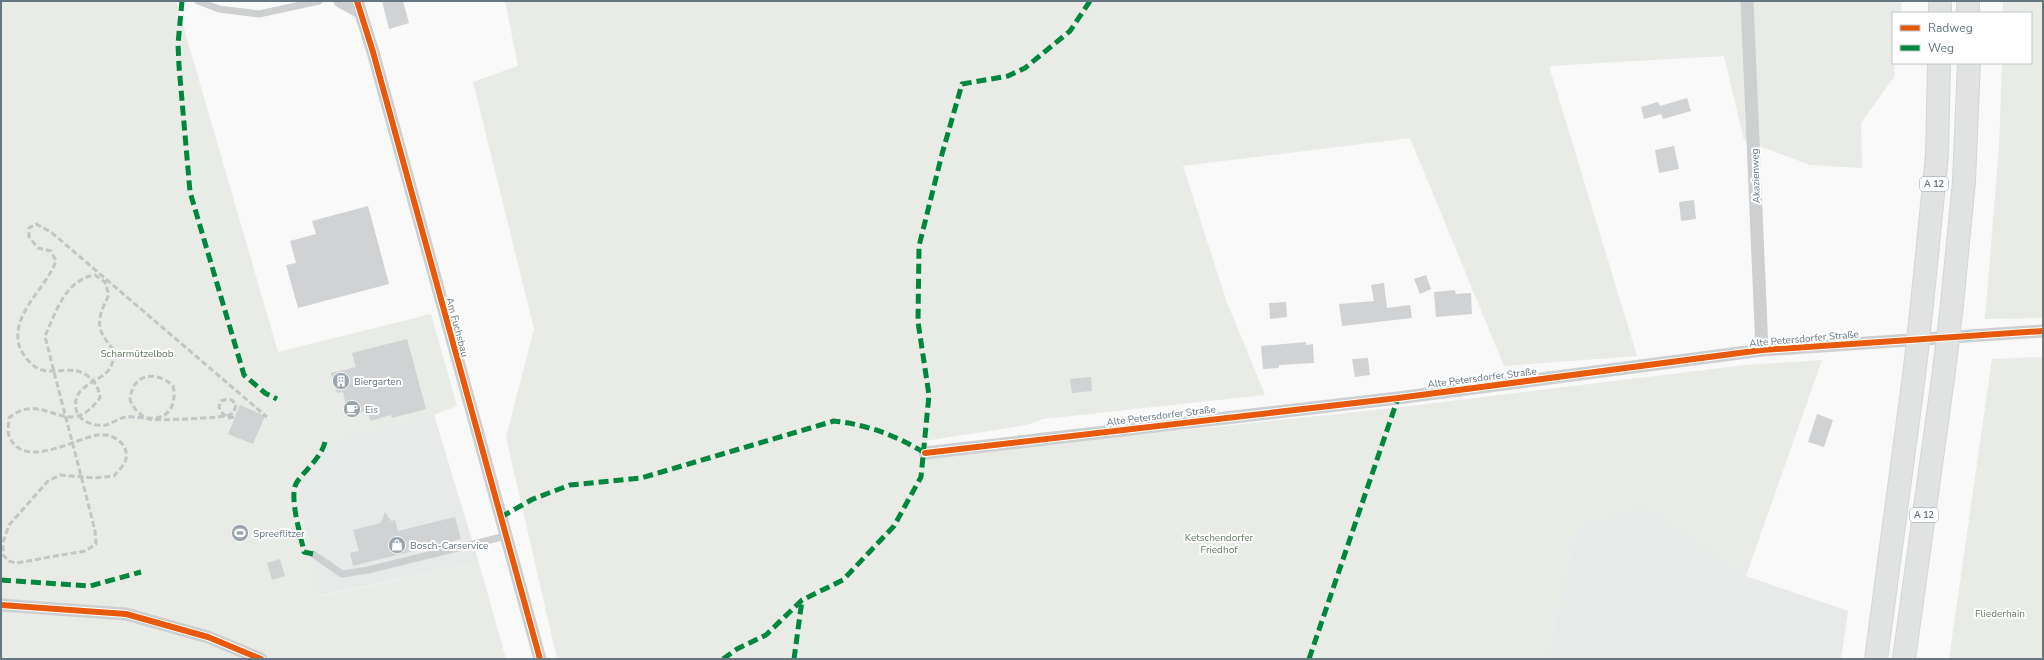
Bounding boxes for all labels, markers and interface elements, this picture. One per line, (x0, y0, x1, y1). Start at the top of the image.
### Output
legend (1892, 12, 2032, 64)
text: Radweg (1928, 20, 1973, 36)
text: Weg (1928, 40, 1954, 56)
street label: Akazienweg (1748, 148, 1764, 204)
road number: A 12 (1920, 177, 1948, 191)
street label: Am Fuchsbau (442, 296, 472, 359)
street label: Alte Petersdorfer Straße (1749, 327, 1859, 351)
park label: Scharmützelbob (100, 347, 174, 361)
street label: Alte Petersdorfer Straße (1427, 364, 1538, 392)
building icon: Biergarten (331, 371, 351, 391)
place label: Biergarten (354, 375, 401, 389)
cafe icon: Eis (342, 399, 362, 419)
street label: Alte Petersdorfer Straße (1106, 402, 1217, 430)
place label: Eis (365, 403, 378, 417)
road number: A 12 (1910, 508, 1938, 522)
sports icon: Spreeflitzer (230, 523, 250, 543)
place label: Spreeflitzer (253, 527, 305, 541)
park label: Ketschendorfer Friedhof (1185, 531, 1254, 557)
shop icon: Bosch-Carservice (387, 535, 407, 555)
place label: Bosch-Carservice (410, 539, 488, 553)
park label: Fliederhain (1975, 607, 2025, 621)

